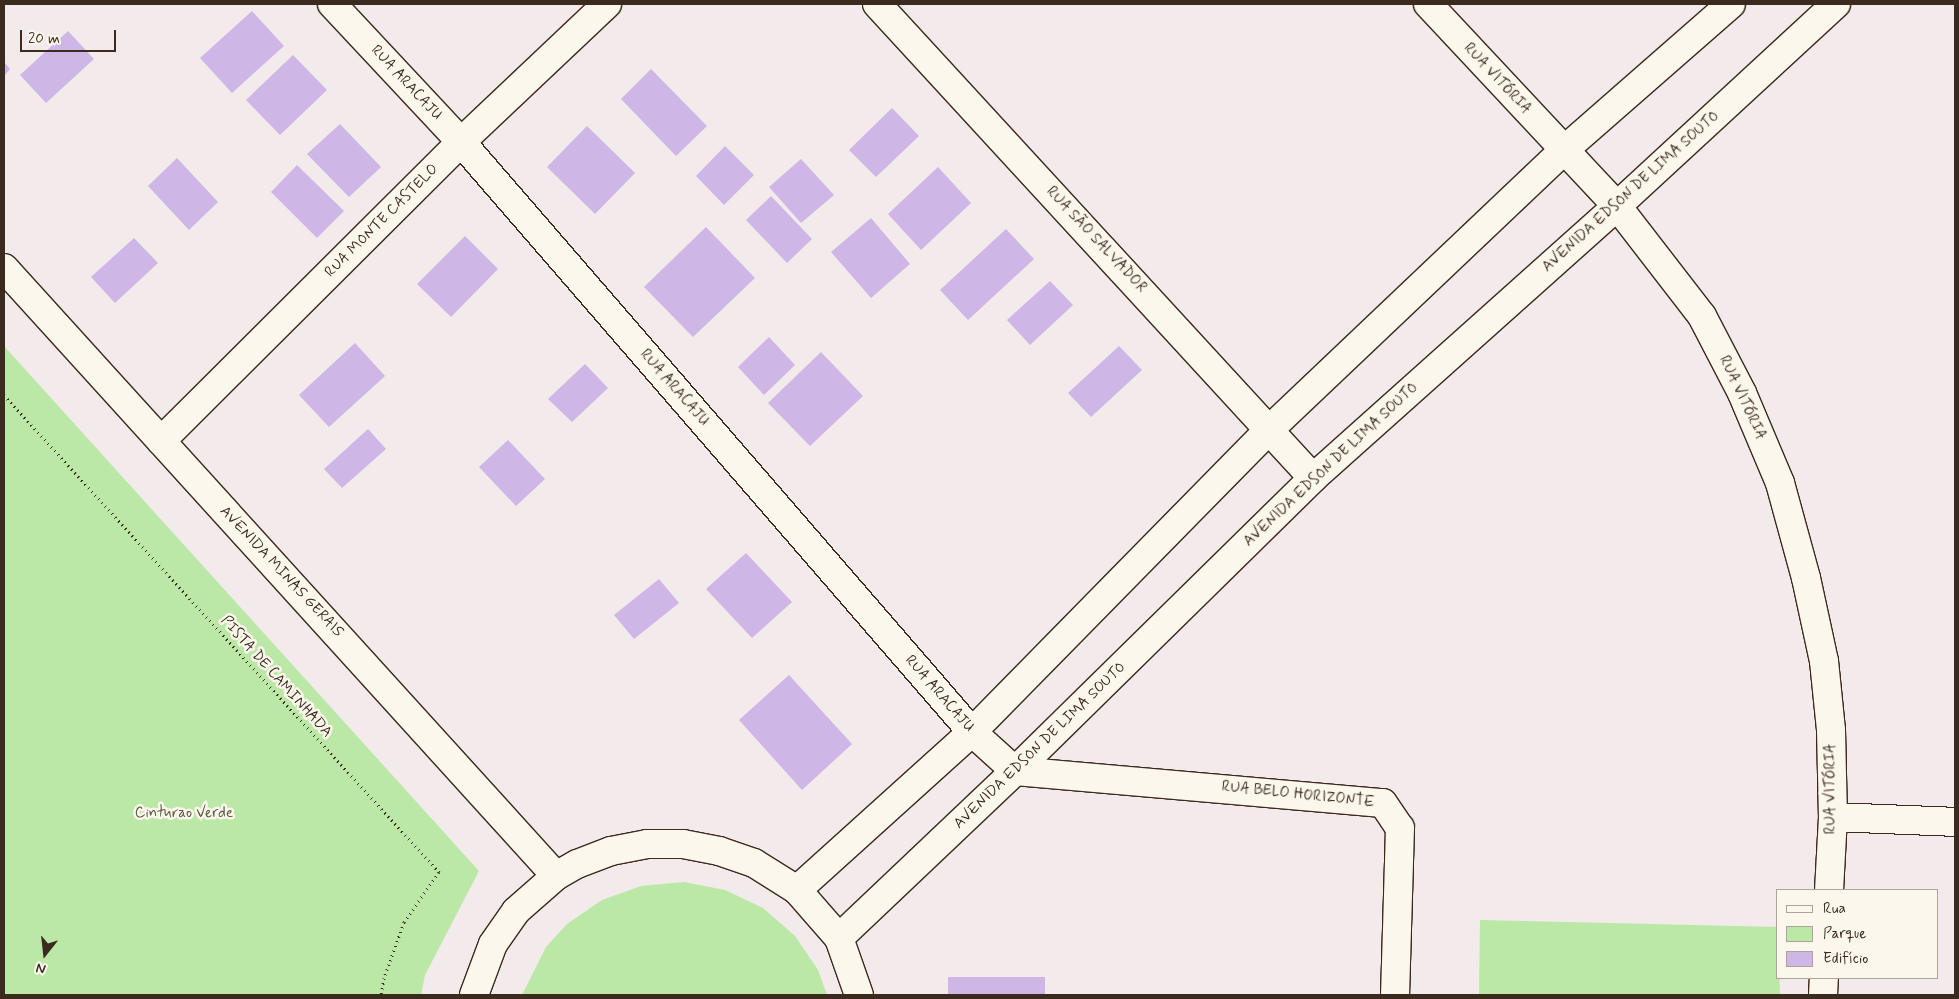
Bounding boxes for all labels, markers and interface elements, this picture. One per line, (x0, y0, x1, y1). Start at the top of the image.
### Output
scale bar (22, 20, 119, 52)
text: 20 m (28, 29, 60, 49)
street label: RUA VITÓRIA (1458, 39, 1536, 119)
street label: RUA ARACAJU (367, 42, 445, 124)
street label: AVENIDA EDSON DE LIMA SOUTO (1538, 107, 1724, 277)
street label: RUA MONTE CASTELO (320, 159, 444, 283)
street label: RUA SÃO SALVADOR (1042, 183, 1150, 297)
street label: RUA ARACAJU (636, 346, 712, 430)
street label: RUA VITÓRIA (1714, 352, 1770, 444)
street label: AVENIDA EDSON DE LIMA SOUTO (1240, 379, 1422, 551)
street label: AVENIDA MINAS GERAIS (216, 503, 346, 641)
street label: PISTA DE CAMINHADA (215, 611, 337, 743)
street label: RUA ARACAJU (901, 652, 977, 736)
street label: AVENIDA EDSON DE LIMA SOUTO (950, 659, 1130, 833)
street label: RUA VITÓRIA (1822, 742, 1840, 836)
street label: RUA BELO HORIZONTE (1219, 778, 1377, 812)
park label: Cinturao Verde (135, 805, 233, 823)
legend (1776, 889, 1939, 979)
text: Rua (1823, 899, 1846, 919)
text: Parque (1823, 924, 1866, 944)
north arrow (20, 929, 70, 979)
text: Edifício (1823, 949, 1868, 969)
text: N (34, 958, 48, 978)

